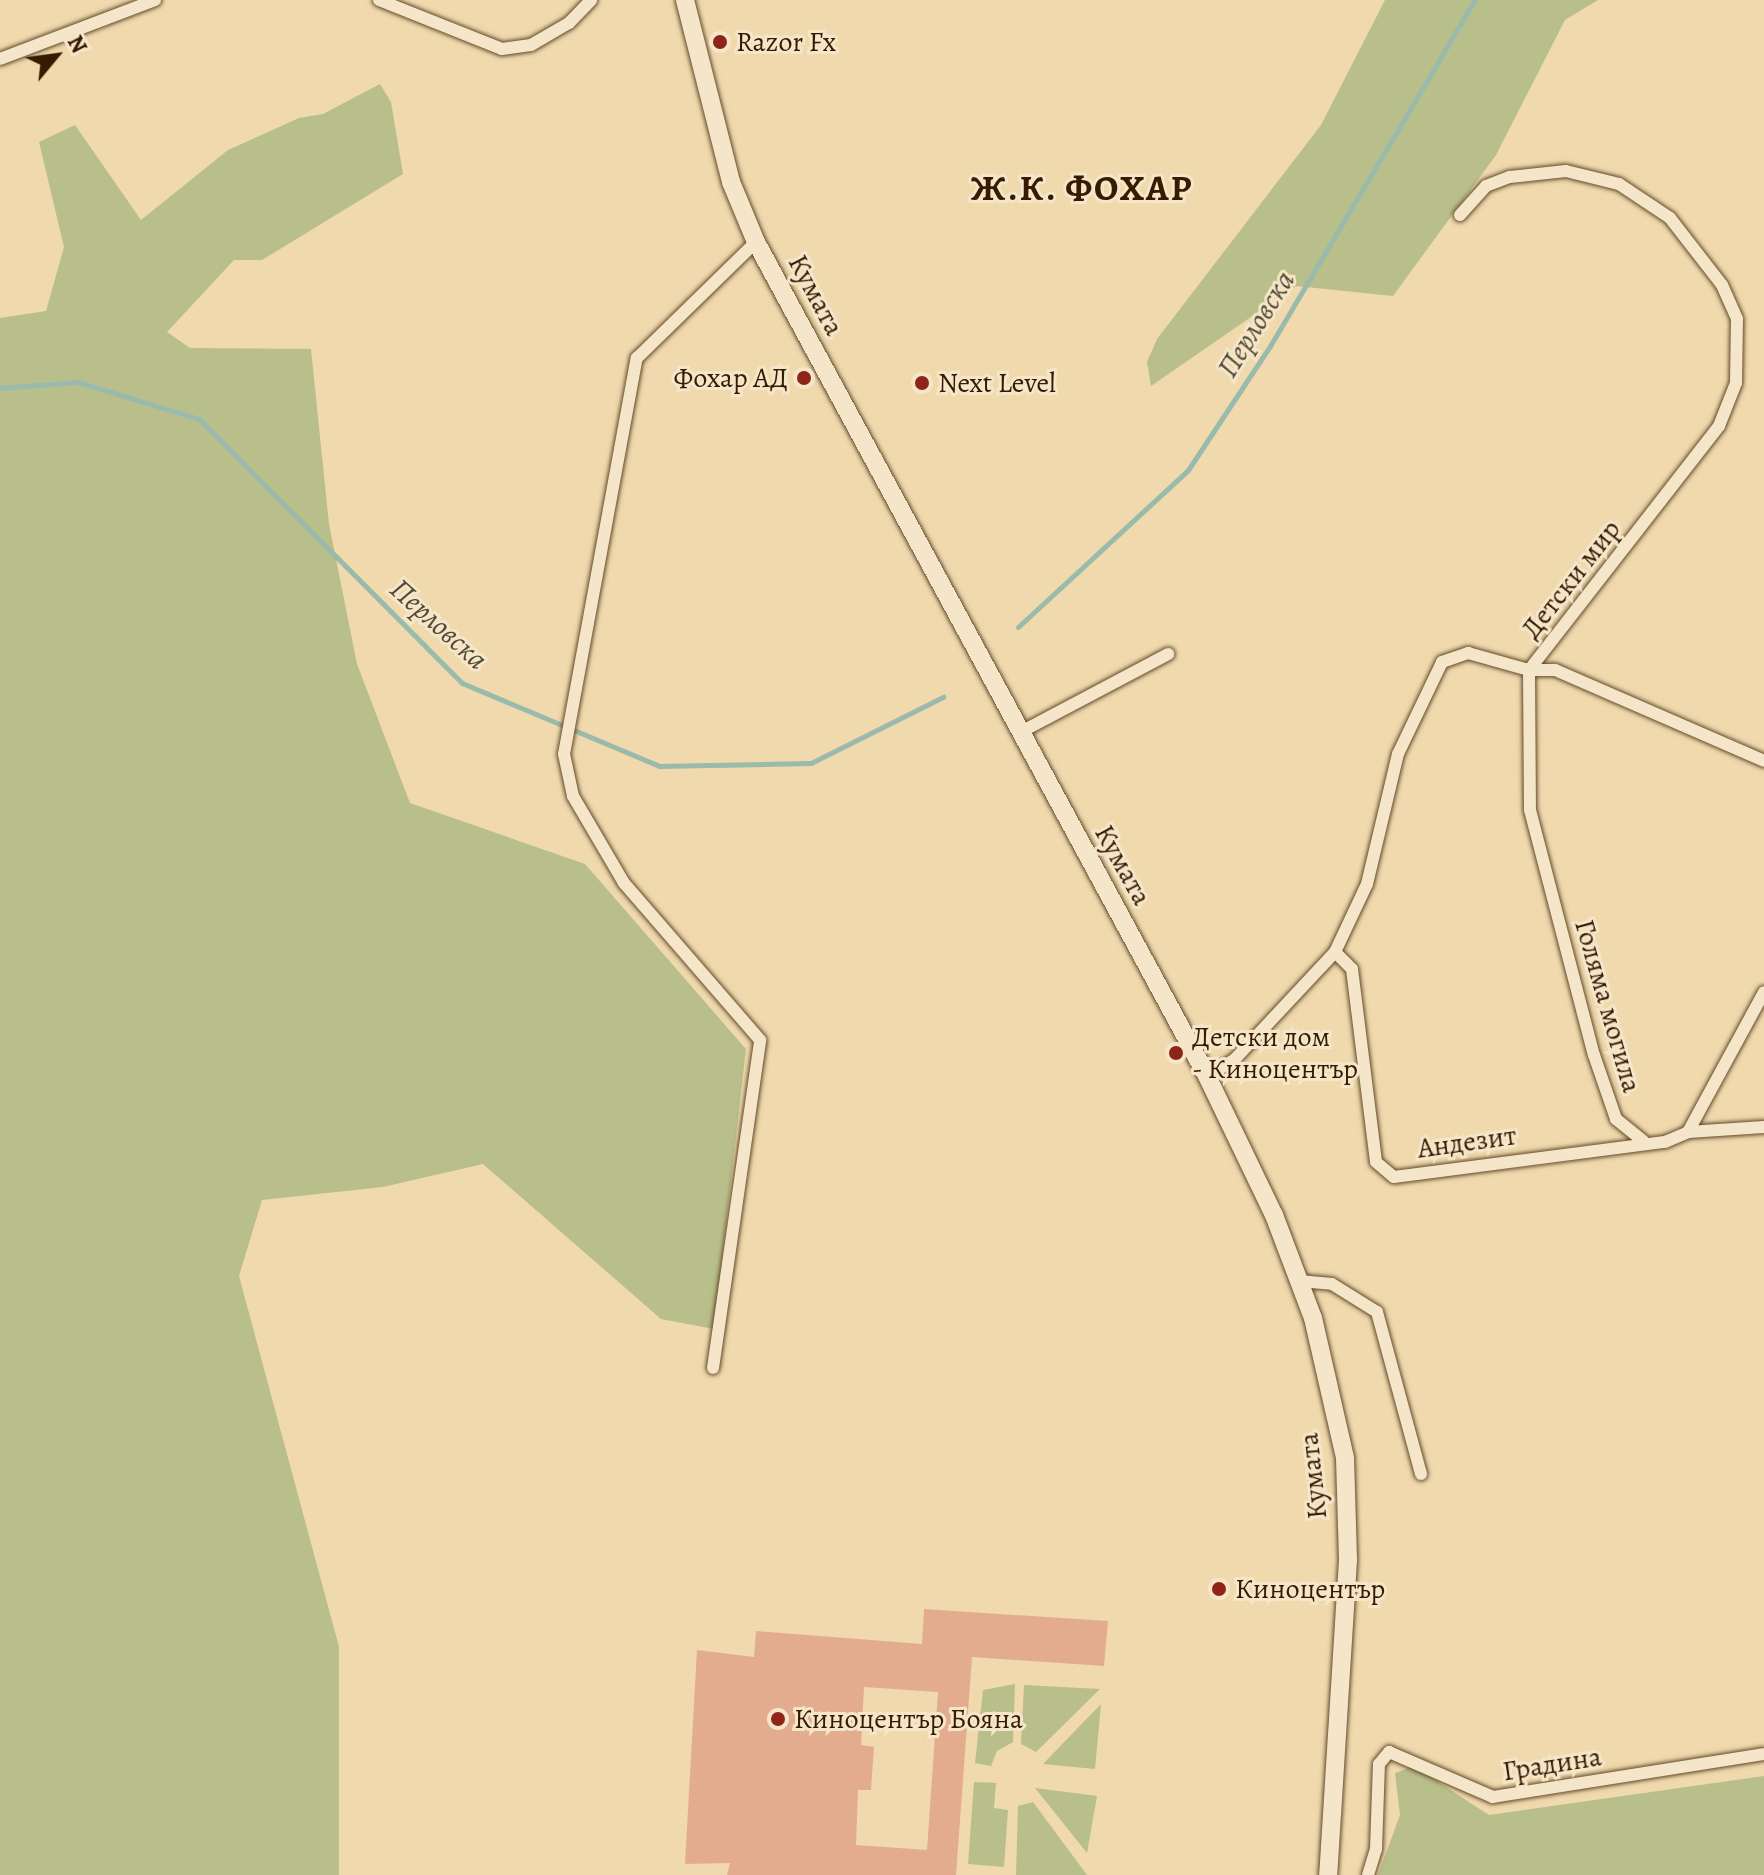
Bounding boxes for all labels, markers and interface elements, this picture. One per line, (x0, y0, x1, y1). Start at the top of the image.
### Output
north arrow (16, 16, 96, 96)
place label: Razor Fx (736, 25, 836, 59)
text: N (60, 30, 94, 59)
marker: Razor Fx (711, 33, 729, 51)
district label: Ж.К. ФОХАР (970, 166, 1194, 210)
street label: Кумата (781, 249, 851, 341)
water label: Перловска (1209, 264, 1303, 384)
place label: Фохар АД (674, 361, 788, 395)
place label: Next Level (938, 366, 1056, 400)
marker: Фохар АД (795, 369, 813, 387)
marker: Next Level (913, 374, 931, 392)
street label: Детски мир (1514, 513, 1628, 645)
water label: Перловска (383, 571, 495, 677)
street label: Кумата (1087, 819, 1159, 911)
street label: Голяма могила (1567, 916, 1649, 1096)
place label: Детски дом - Киноцентър (1192, 1020, 1358, 1086)
marker: Детски дом - Киноцентър (1167, 1044, 1185, 1062)
street label: Андезит (1415, 1118, 1519, 1166)
street label: Кумата (1292, 1431, 1334, 1521)
place label: Киноцентър (1235, 1572, 1385, 1606)
marker: Киноцентър (1210, 1580, 1228, 1598)
place label: Киноцентър Бояна (794, 1702, 1023, 1736)
marker: Киноцентър Бояна (769, 1710, 787, 1728)
street label: Градина (1500, 1740, 1604, 1788)

